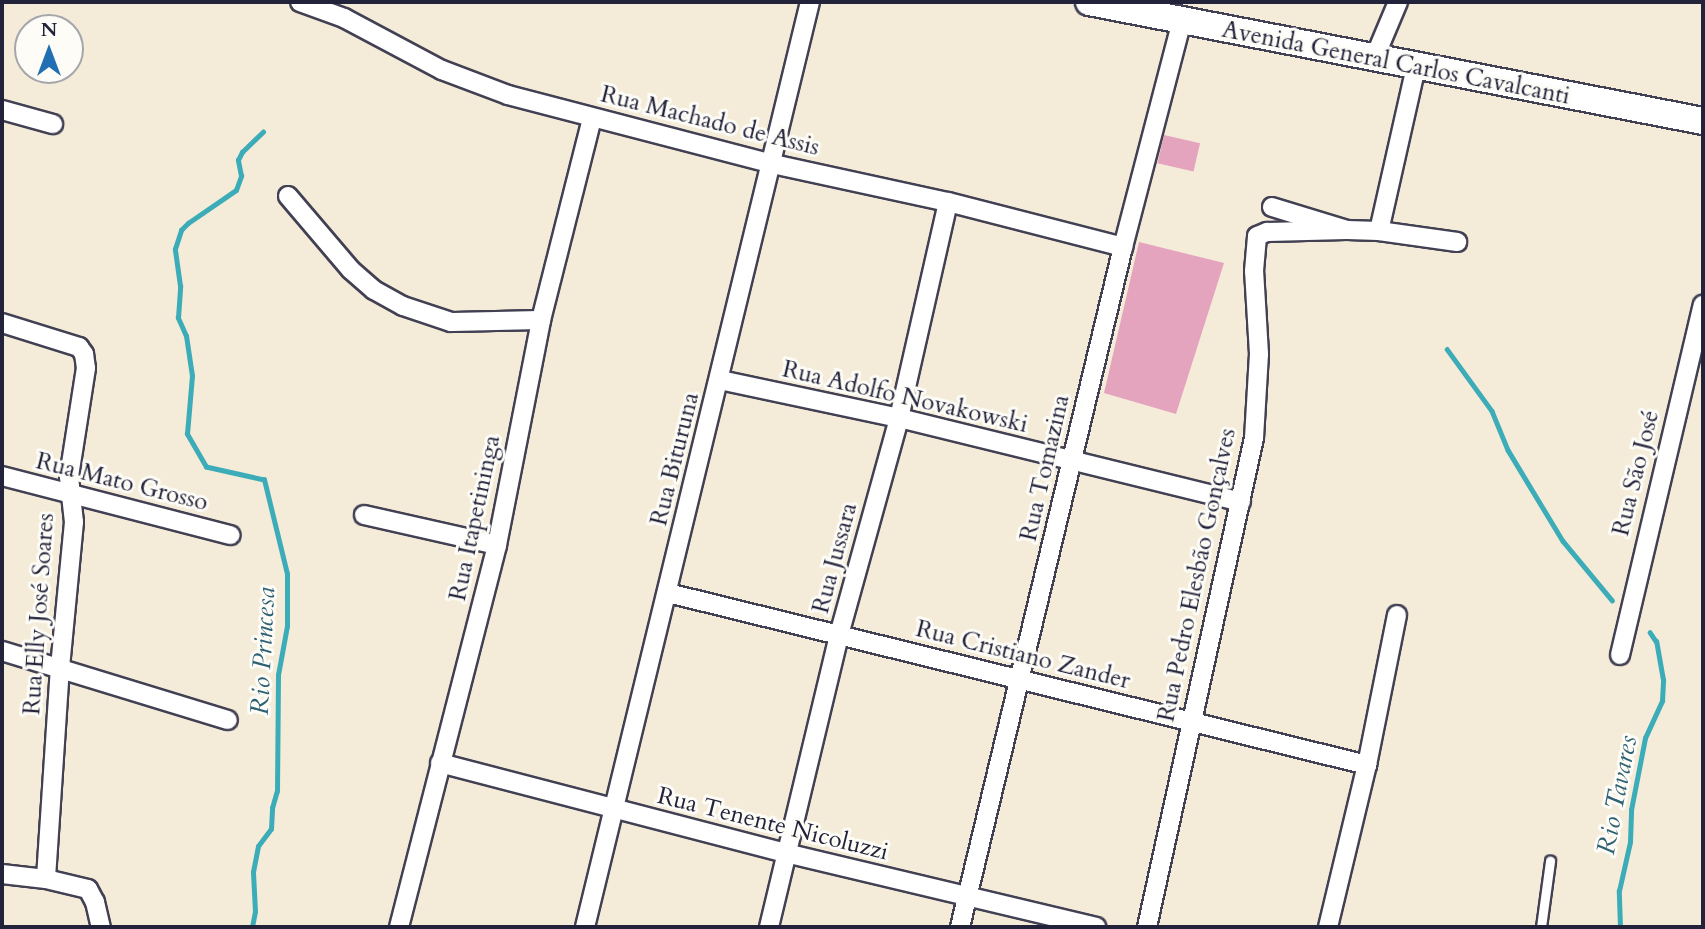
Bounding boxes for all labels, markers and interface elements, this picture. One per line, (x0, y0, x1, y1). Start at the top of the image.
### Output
north arrow (14, 14, 84, 84)
street label: Avenida General Carlos Cavalcanti (1220, 15, 1572, 111)
text: N (41, 17, 57, 43)
street label: Rua Machado de Assis (598, 80, 822, 162)
street label: Rua Adolfo Novakowski (780, 355, 1030, 439)
street label: Rua Bituruna (645, 389, 705, 529)
street label: Rua Tomazina (1014, 392, 1076, 544)
street label: Rua São José (1606, 407, 1666, 539)
street label: Rua Pedro Elesbão Gonçalves (1152, 426, 1242, 724)
street label: Rua Itapetininga (443, 433, 507, 603)
street label: Rua Mato Grosso (33, 447, 211, 517)
street label: Rua Jussara (806, 499, 864, 617)
street label: Rua Elly José Soares (18, 512, 60, 716)
water label: Rio Princesa (244, 586, 282, 716)
street label: Rua Cristiano Zander (913, 614, 1133, 696)
water label: Rio Tavares (1590, 733, 1644, 857)
street label: Rua Tenente Nicoluzzi (655, 781, 891, 867)

